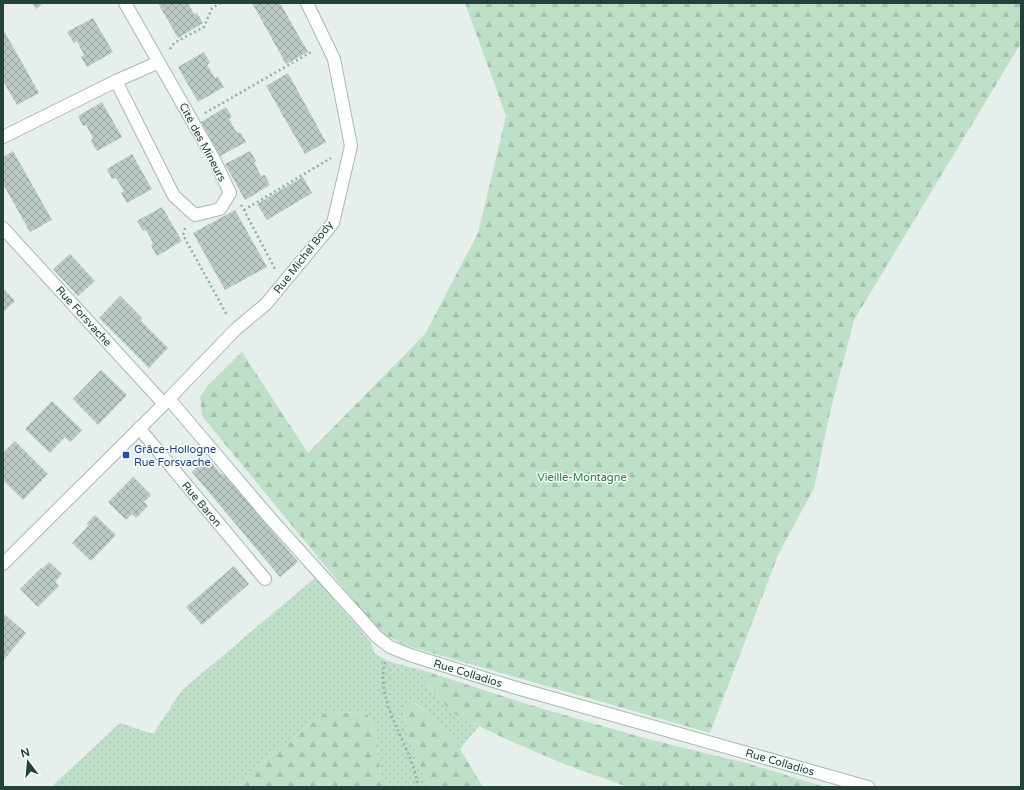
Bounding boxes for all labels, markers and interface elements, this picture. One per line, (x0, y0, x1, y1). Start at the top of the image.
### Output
street label: Cité des Mineurs (176, 101, 229, 184)
street label: Rue Michel Body (271, 218, 336, 296)
street label: Rue Forsvache (53, 283, 114, 349)
place label: Grâce-Hollogne Rue Forsvache (134, 443, 216, 469)
marker: Grâce-Hollogne Rue Forsvache (121, 450, 131, 460)
park label: Vieille-Montagne (537, 471, 627, 484)
street label: Rue Baron (179, 479, 224, 530)
street label: Rue Colladios (432, 657, 504, 690)
north arrow (8, 742, 48, 782)
text: N (19, 745, 31, 760)
street label: Rue Colladios (744, 746, 816, 779)

